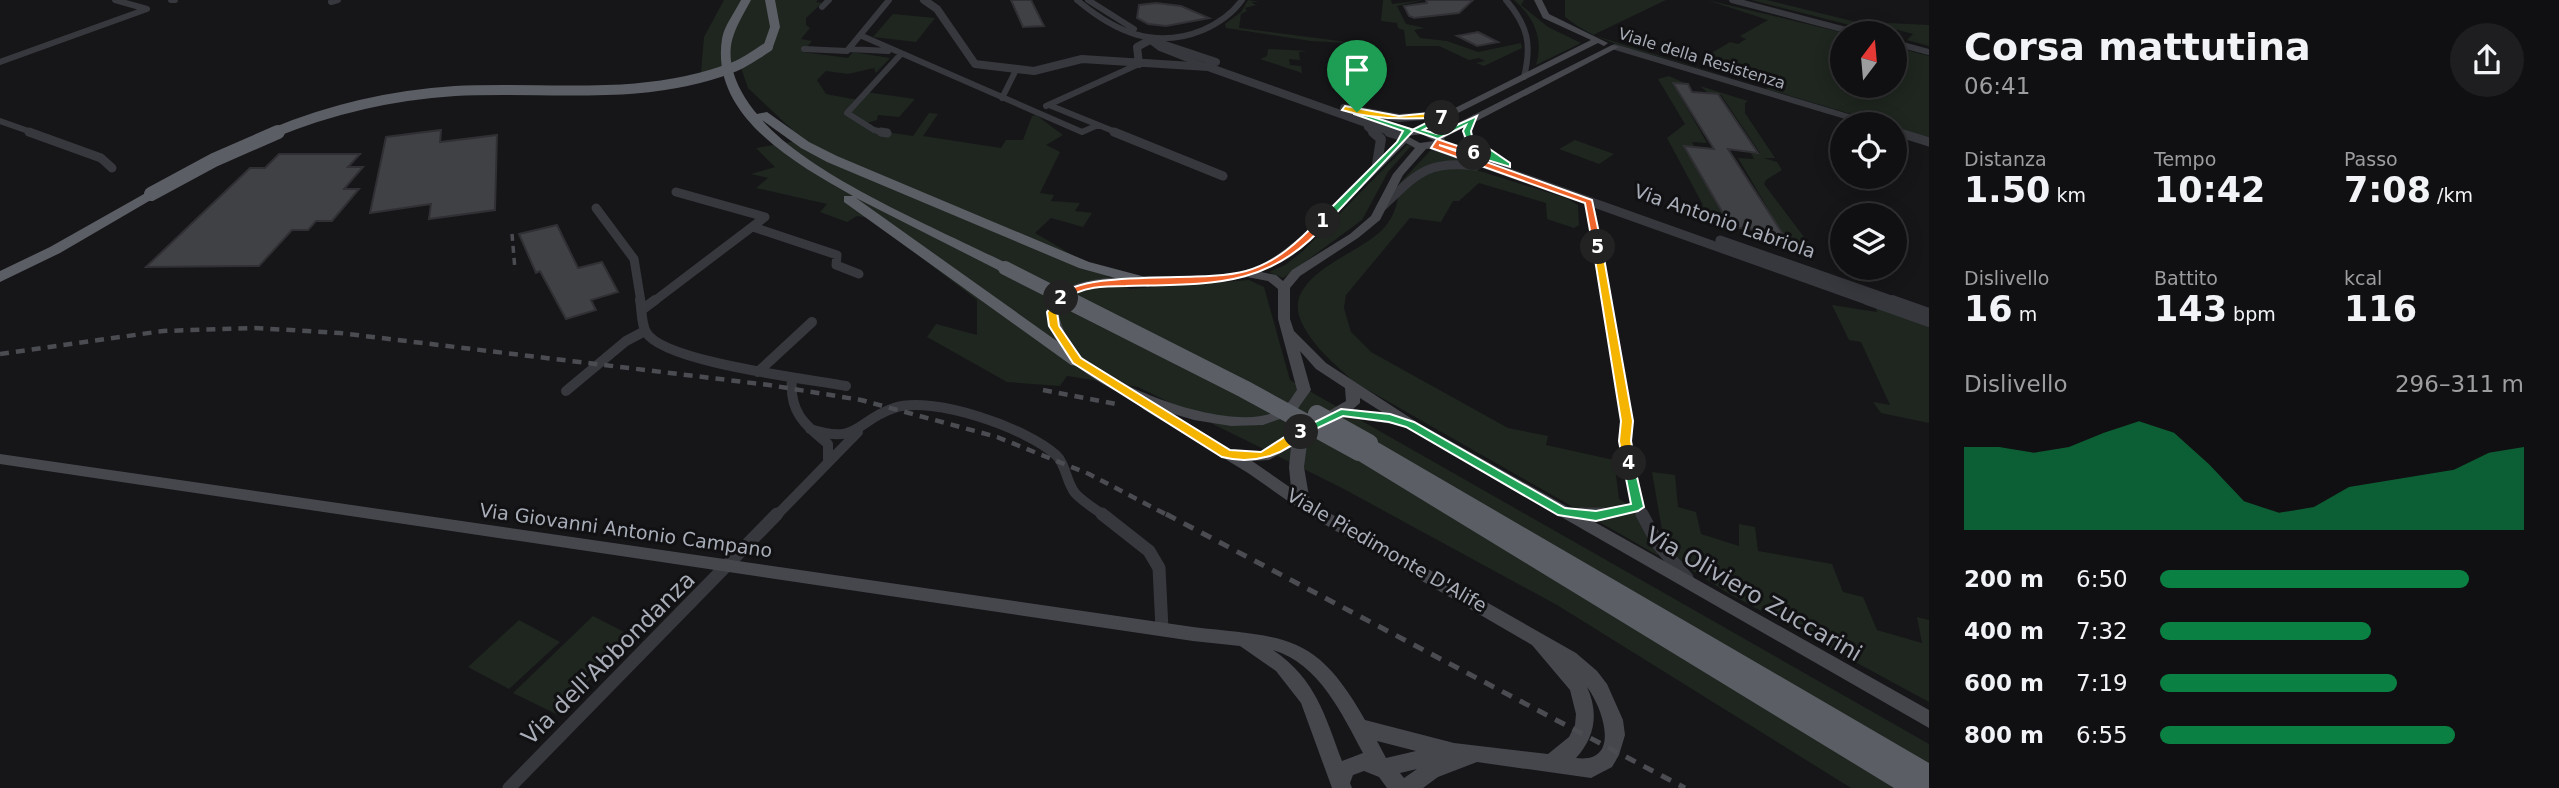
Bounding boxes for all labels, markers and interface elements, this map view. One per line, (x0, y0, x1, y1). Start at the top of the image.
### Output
north arrow (1830, 21, 1908, 98)
map controls (1830, 21, 1907, 280)
button: share (2450, 23, 2524, 97)
street label: Viale della Resistenza (1616, 24, 1788, 93)
text: Corsa mattutina (1964, 25, 2311, 69)
pin (1327, 40, 1387, 112)
icon: arrive (1338, 51, 1376, 89)
text: 06:41 (1964, 73, 2030, 99)
pin: 7 (1424, 100, 1460, 136)
text: 7 (1435, 106, 1448, 128)
button: locate (1830, 112, 1907, 189)
pin: 6 (1456, 136, 1492, 170)
text: 6 (1467, 141, 1480, 163)
text: Distanza (1964, 148, 2047, 170)
text: Tempo (2154, 148, 2216, 170)
text: Passo (2344, 148, 2398, 170)
text: 1.50 (1964, 170, 2050, 210)
text: 10:42 (2154, 170, 2265, 210)
text: 7:08 (2344, 170, 2431, 210)
street label: Via Antonio Labriola (1631, 180, 1819, 262)
text: km (2050, 184, 2086, 206)
text: /km (2431, 184, 2473, 206)
button: layers (1830, 203, 1907, 280)
pin: 1 (1306, 204, 1340, 238)
text: 1 (1316, 209, 1329, 231)
pin: 5 (1580, 230, 1616, 264)
text: 5 (1591, 235, 1604, 257)
text: Dislivello (1964, 267, 2049, 289)
text: Battito (2154, 267, 2218, 289)
text: kcal (2344, 267, 2382, 289)
pin: 2 (1044, 280, 1078, 316)
text: 2 (1054, 286, 1067, 308)
text: 16 (1964, 289, 2013, 329)
text: 143 (2154, 289, 2227, 329)
text: 116 (2344, 289, 2417, 329)
text: m (2013, 303, 2037, 325)
text: bpm (2227, 303, 2276, 325)
text: Dislivello (1964, 371, 2067, 397)
text: 296–311 m (2395, 371, 2524, 397)
pin: 3 (1284, 414, 1318, 450)
text: 3 (1294, 420, 1307, 442)
pin: 4 (1612, 446, 1646, 480)
text: 4 (1622, 451, 1635, 473)
street label: Viale Piedimonte D'Alife (1283, 484, 1491, 616)
street label: Via Giovanni Antonio Campano (478, 499, 774, 561)
street label: Via Oliviero Zuccarini (1641, 522, 1867, 666)
street label: Via dell'Abbondanza (516, 566, 700, 750)
text: 200 m (1964, 566, 2044, 592)
text: 6:50 (2076, 566, 2128, 592)
text: 400 m (1964, 618, 2044, 644)
text: 7:32 (2076, 618, 2128, 644)
text: 600 m (1964, 670, 2044, 696)
text: 7:19 (2076, 670, 2128, 696)
text: 800 m (1964, 722, 2044, 748)
text: 6:55 (2076, 722, 2128, 748)

